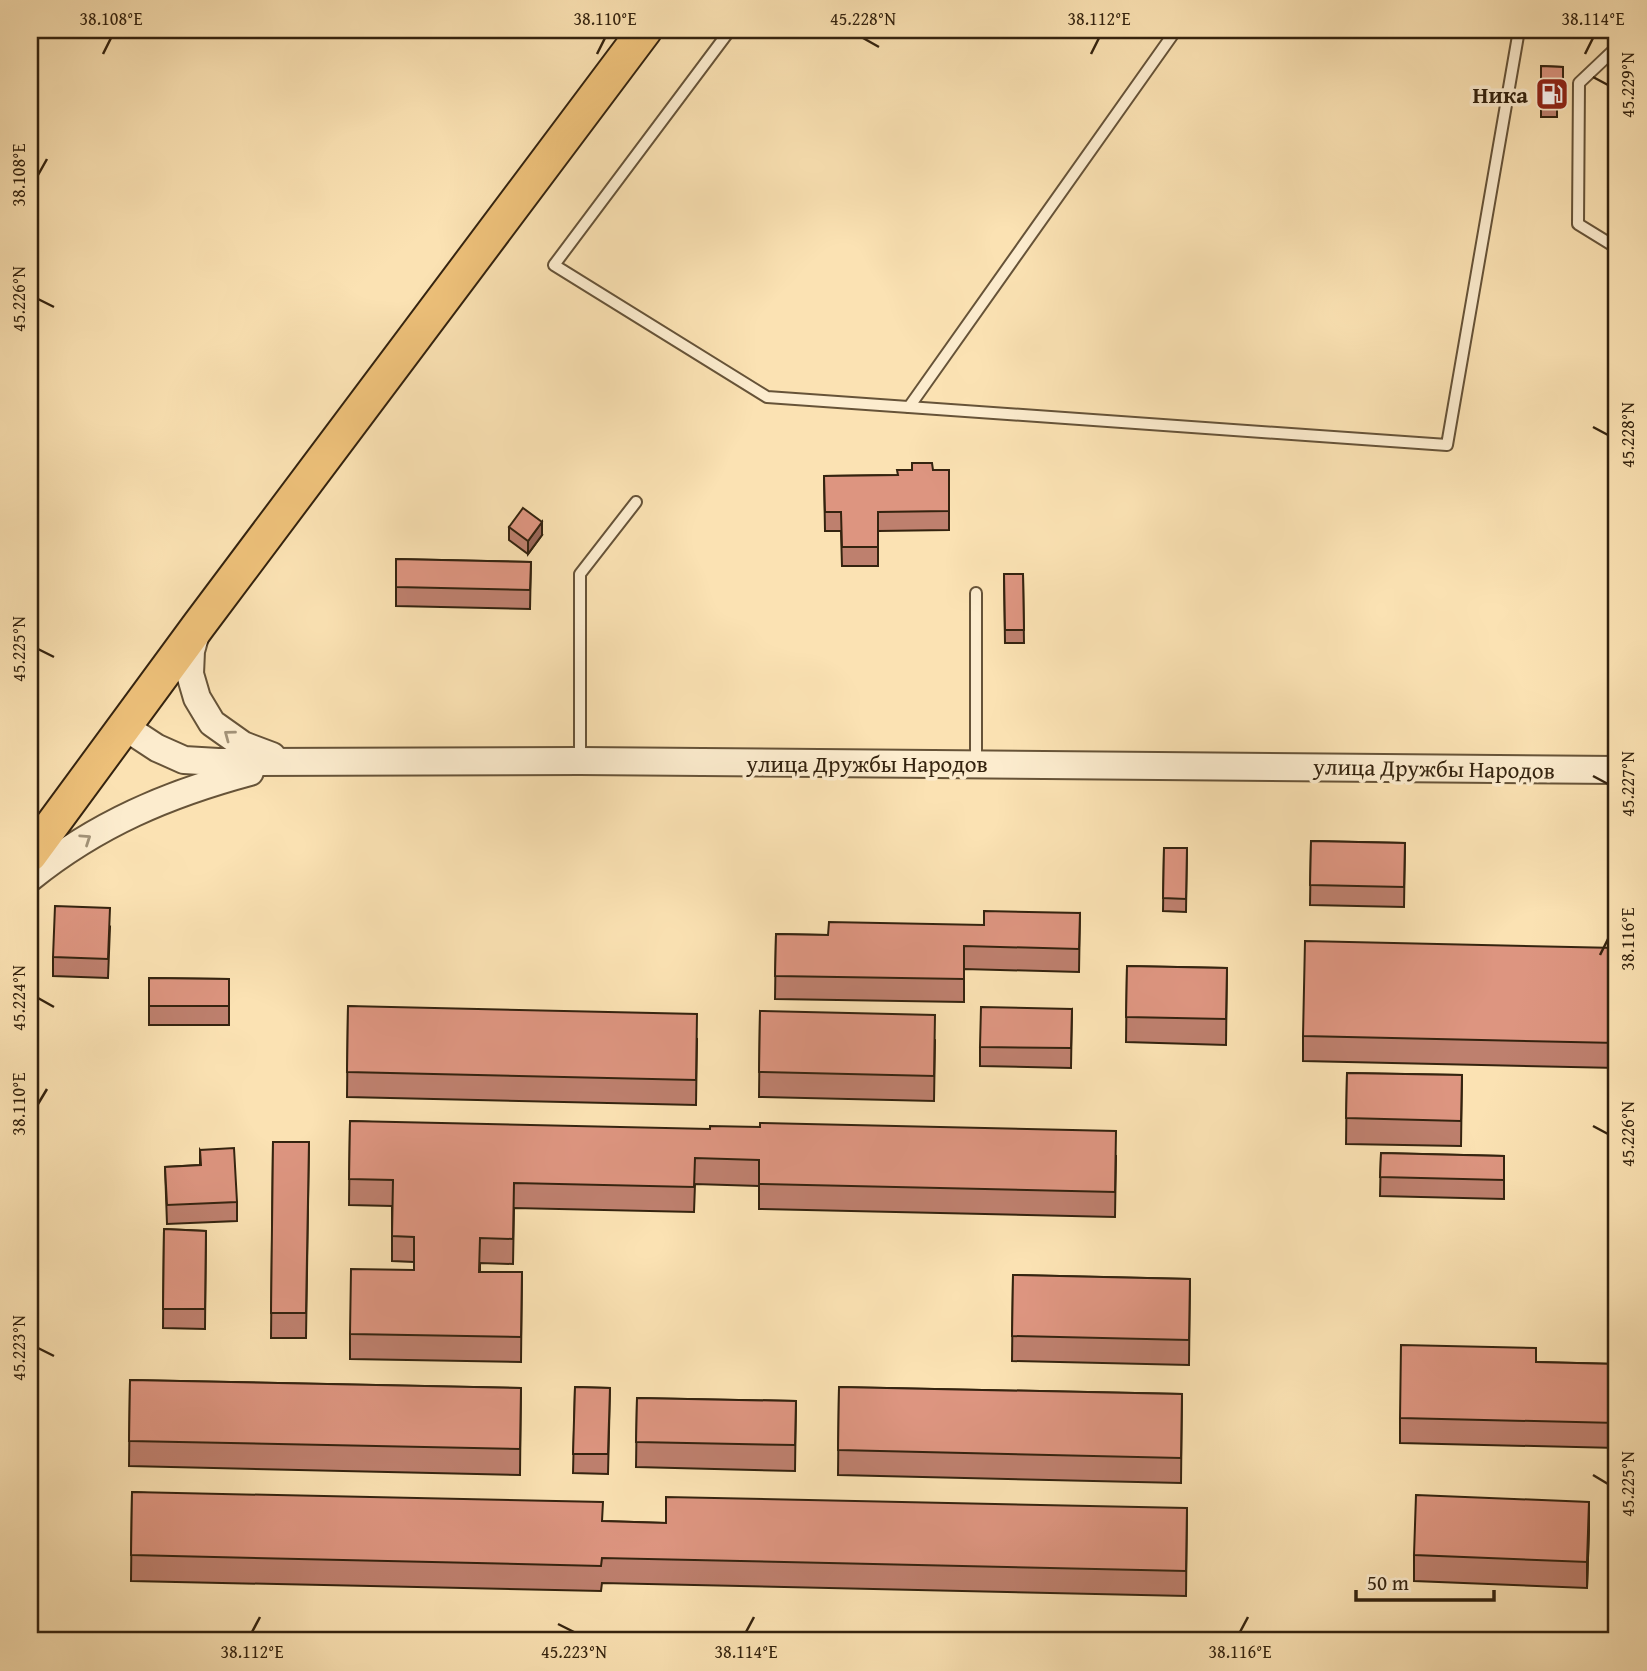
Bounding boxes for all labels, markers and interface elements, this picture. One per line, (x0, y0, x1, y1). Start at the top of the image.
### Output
text: 38.108°E (79, 5, 143, 32)
text: 38.110°E (573, 5, 637, 32)
text: 45.228°N (830, 5, 896, 32)
text: 38.112°E (1067, 5, 1131, 32)
text: 38.114°E (1561, 5, 1625, 32)
text: 45.229°N (1614, 52, 1641, 118)
fuel station icon: Ника (1533, 75, 1571, 113)
place label: Ника (1473, 78, 1528, 111)
text: 38.108°E (5, 143, 32, 207)
text: 45.226°N (5, 266, 32, 332)
text: 45.228°N (1614, 402, 1641, 468)
text: 45.225°N (5, 616, 32, 682)
one-way arrow (224, 731, 236, 743)
street label: улица Дружбы Народов (745, 747, 988, 780)
street label: улица Дружбы Народов (1312, 749, 1555, 787)
text: 45.227°N (1614, 751, 1641, 817)
one-way arrow (78, 834, 91, 847)
text: 38.116°E (1614, 907, 1641, 971)
text: 45.224°N (5, 965, 32, 1031)
text: 38.110°E (5, 1072, 32, 1136)
text: 45.226°N (1614, 1101, 1641, 1167)
text: 45.223°N (5, 1315, 32, 1381)
text: 45.225°N (1614, 1451, 1641, 1517)
scale bar (1356, 1559, 1495, 1603)
text: 50 m (1367, 1567, 1409, 1598)
text: 38.112°E (220, 1638, 284, 1665)
text: 45.223°N (541, 1638, 607, 1665)
text: 38.114°E (714, 1638, 778, 1665)
text: 38.116°E (1208, 1638, 1272, 1665)

